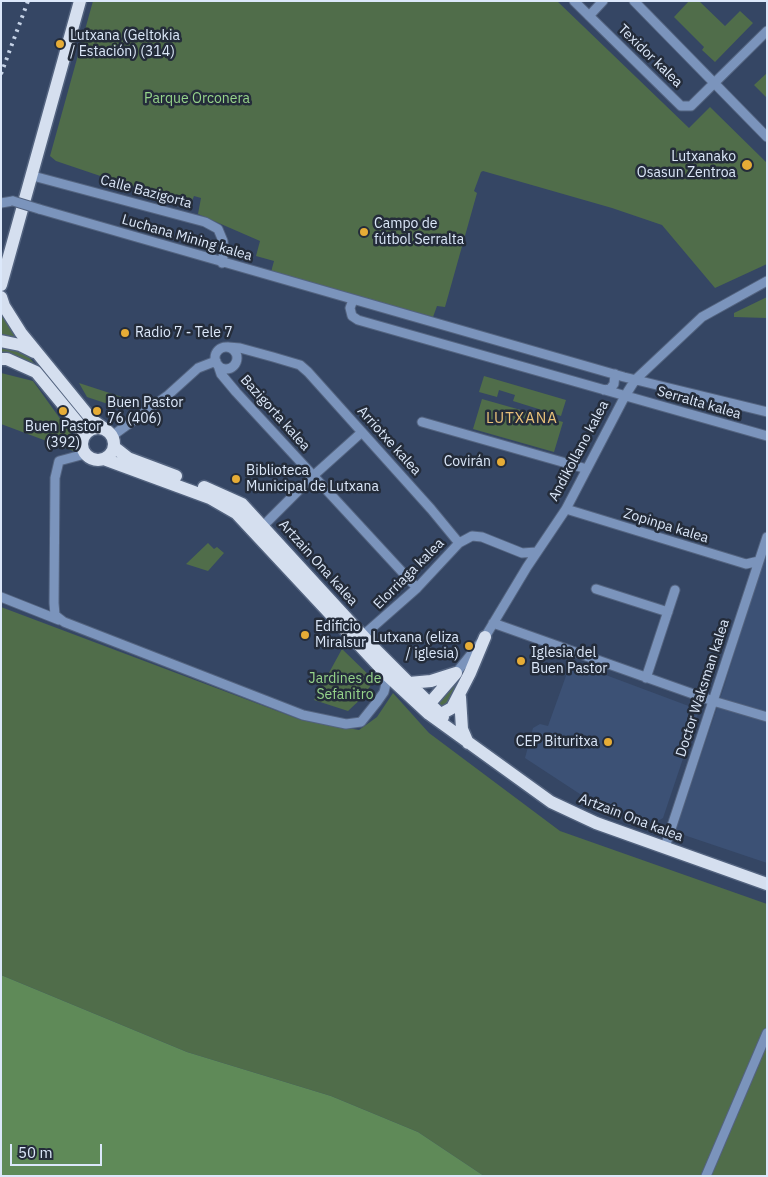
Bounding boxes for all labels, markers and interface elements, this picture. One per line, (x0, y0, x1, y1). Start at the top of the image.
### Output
street label: Texidor kalea (614, 21, 686, 91)
place label: Lutxana (Geltokia / Estación) (314) (70, 28, 180, 60)
marker: Lutxana (Geltokia / Estación) (314) (54, 38, 66, 50)
park label: Parque Orconera (144, 91, 250, 107)
place label: Lutxanako Osasun Zentroa (637, 149, 736, 182)
marker: Lutxanako Osasun Zentroa (740, 158, 754, 172)
street label: Calle Bazigorta (98, 172, 194, 212)
street label: Luchana Mining kalea (120, 211, 254, 265)
place label: Campo de fútbol Serralta (374, 216, 464, 248)
marker: Campo de fútbol Serralta (358, 226, 370, 238)
place label: Radio 7 - Tele 7 (135, 325, 233, 341)
marker: Radio 7 - Tele 7 (119, 327, 131, 339)
street label: Bazigorta kalea (237, 372, 313, 454)
street label: Serralta kalea (655, 383, 743, 423)
place label: Buen Pastor 76 (406) (107, 395, 183, 428)
street label: Andikollano kalea (545, 398, 613, 504)
street label: Arriotxe kalea (354, 403, 424, 479)
marker: Buen Pastor (392) (57, 405, 69, 417)
marker: Buen Pastor 76 (406) (91, 405, 103, 417)
district label: LUTXANA (485, 410, 559, 428)
place label: Buen Pastor (392) (25, 419, 101, 452)
place label: Covirán (444, 454, 491, 470)
marker: Covirán (495, 456, 507, 468)
place label: Biblioteca Municipal de Lutxana (246, 463, 379, 496)
marker: Biblioteca Municipal de Lutxana (230, 473, 242, 485)
street label: Zopinpa kalea (621, 505, 711, 547)
street label: Artzain Ona kalea (275, 516, 361, 610)
street label: Elorriaga kalea (370, 535, 448, 613)
street label: Doctor Waksman kalea (673, 617, 733, 759)
place label: Edificio Miralsur (315, 619, 366, 652)
marker: Edificio Miralsur (299, 629, 311, 641)
place label: Lutxana (eliza / iglesia) (372, 630, 459, 662)
marker: Lutxana (eliza / iglesia) (463, 640, 475, 652)
place label: Iglesia del Buen Pastor (531, 645, 607, 678)
marker: Iglesia del Buen Pastor (515, 655, 527, 667)
park label: Jardines de Sefanitro (309, 671, 381, 704)
place label: CEP Bituritxa (516, 734, 598, 750)
marker: CEP Bituritxa (602, 736, 614, 748)
street label: Artzain Ona kalea (577, 790, 685, 846)
scale bar (12, 1134, 105, 1166)
text: 50 m (18, 1143, 53, 1162)

